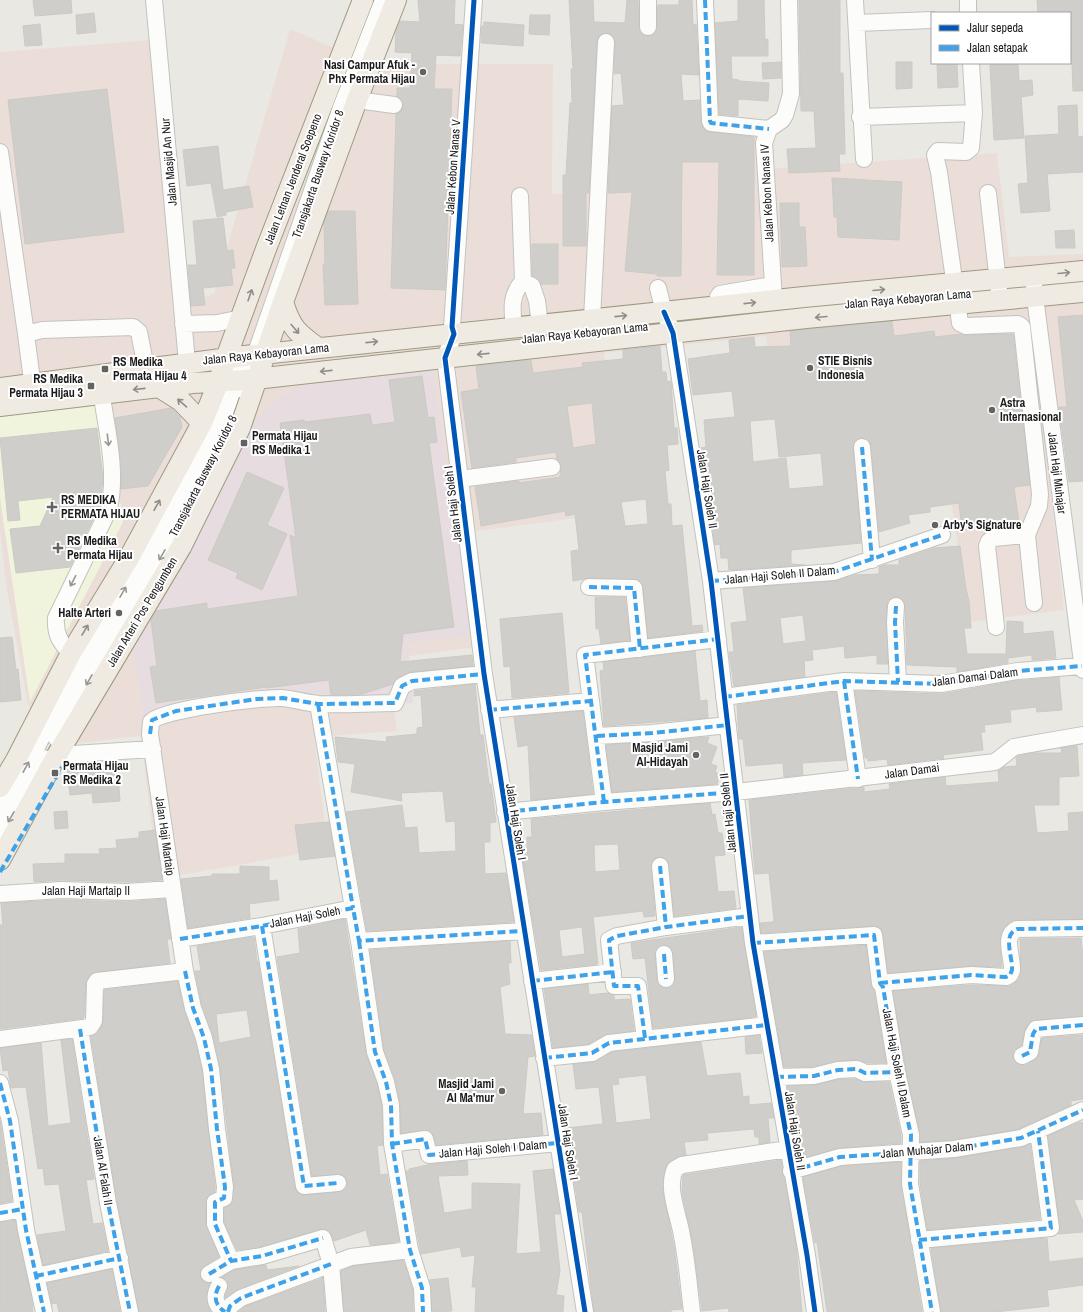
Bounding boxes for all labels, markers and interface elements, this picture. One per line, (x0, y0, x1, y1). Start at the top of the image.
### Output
legend (931, 12, 1071, 64)
text: Jalur sepeda (967, 20, 1024, 36)
text: Jalan setapak (967, 40, 1028, 56)
place label: Nasi Campur Afuk - Phx Permata Hijau (324, 57, 416, 87)
marker: Nasi Campur Afuk - Phx Permata Hijau (418, 67, 428, 77)
street label: Transjakarta Busway Koridor 8 (289, 108, 347, 240)
street label: Jalan Letnan Jenderal Soepeno (261, 111, 325, 247)
street label: Jalan Masjid An Nur (157, 117, 181, 207)
street label: Jalan Kebon Nanas V (442, 119, 464, 215)
street label: Jalan Kebon Nanas IV (756, 143, 778, 242)
one-way arrow (1057, 269, 1070, 276)
street label: Jalan Raya Kebayoran Lama (844, 285, 972, 312)
one-way arrow (872, 286, 885, 294)
one-way arrow (246, 290, 254, 302)
one-way arrow (743, 299, 756, 306)
one-way arrow (614, 313, 627, 320)
one-way arrow (815, 313, 828, 321)
street label: Jalan Raya Kebayoran Lama (521, 318, 649, 348)
one-way arrow (291, 323, 300, 334)
street label: Jalan Raya Kebayoran Lama (202, 339, 330, 369)
one-way arrow (365, 339, 378, 346)
one-way arrow (477, 350, 490, 358)
place label: STIE Bisnis Indonesia (818, 353, 873, 383)
place label: RS Medika Permata Hijau 4 (113, 354, 187, 384)
marker: STIE Bisnis Indonesia (805, 363, 815, 373)
marker: RS Medika Permata Hijau 4 (100, 364, 110, 374)
one-way arrow (320, 367, 333, 375)
place label: RS Medika Permata Hijau 3 (9, 371, 84, 401)
marker: RS Medika Permata Hijau 3 (86, 381, 96, 391)
one-way arrow (133, 386, 146, 393)
place label: Astra Internasional (1000, 395, 1062, 425)
one-way arrow (177, 398, 188, 407)
marker: Astra Internasional (987, 405, 997, 415)
street label: Transjakarta Busway Koridor 8 (165, 412, 241, 540)
place label: Permata Hijau RS Medika 1 (252, 428, 318, 458)
street label: Jalan Haji Muhajar (1044, 431, 1070, 515)
one-way arrow (104, 433, 112, 446)
marker: Permata Hijau RS Medika 1 (239, 438, 249, 448)
street label: Jalan Haji Soleh II (693, 448, 721, 530)
street label: Jalan Haji Soleh I (440, 465, 466, 543)
place label: RS MEDIKA PERMATA HIJAU (61, 492, 140, 522)
one-way arrow (154, 499, 162, 511)
marker: RS MEDIKA PERMATA HIJAU (46, 501, 58, 513)
place label: Arby's Signature (943, 517, 1022, 533)
marker: Arby's Signature (930, 520, 940, 530)
place label: RS Medika Permata Hijau (67, 533, 133, 563)
marker: RS Medika Permata Hijau (52, 542, 64, 554)
one-way arrow (157, 549, 165, 561)
street label: Jalan Arteri Pos Pengumben (103, 554, 181, 670)
street label: Jalan Haji Soleh II Dalam (724, 562, 836, 588)
one-way arrow (69, 575, 76, 587)
one-way arrow (119, 586, 127, 598)
place label: Halte Arteri (58, 605, 111, 621)
marker: Halte Arteri (114, 608, 124, 618)
one-way arrow (82, 624, 90, 636)
street label: Jalan Damai Dalam (931, 664, 1019, 690)
one-way arrow (85, 674, 93, 686)
place label: Masjid Jami Al-Hidayah (632, 740, 688, 770)
marker: Masjid Jami Al-Hidayah (691, 750, 701, 760)
place label: Permata Hijau RS Medika 2 (63, 758, 129, 788)
street label: Jalan Damai (884, 759, 940, 783)
one-way arrow (23, 761, 31, 773)
marker: Permata Hijau RS Medika 2 (50, 768, 60, 778)
street label: Jalan Haji Soleh II (716, 772, 740, 854)
street label: Jalan Haji Soleh I (502, 783, 530, 861)
street label: Jalan Haji Martaip (152, 795, 178, 877)
one-way arrow (6, 811, 14, 823)
street label: Jalan Haji Martaip II (42, 883, 130, 899)
street label: Jalan Haji Soleh (268, 902, 342, 932)
street label: Jalan Haji Soleh II Dalam (879, 1007, 915, 1119)
place label: Masjid Jami Al Ma'mur (438, 1076, 494, 1106)
marker: Masjid Jami Al Ma'mur (497, 1086, 507, 1096)
street label: Jalan Haji Soleh II (781, 1090, 809, 1172)
street label: Jalan Haji Soleh I (554, 1103, 582, 1181)
street label: Jalan Al Falah II (90, 1135, 116, 1207)
street label: Jalan Haji Soleh I Dalam (438, 1136, 548, 1162)
street label: Jalan Muhajar Dalam (880, 1138, 974, 1162)

